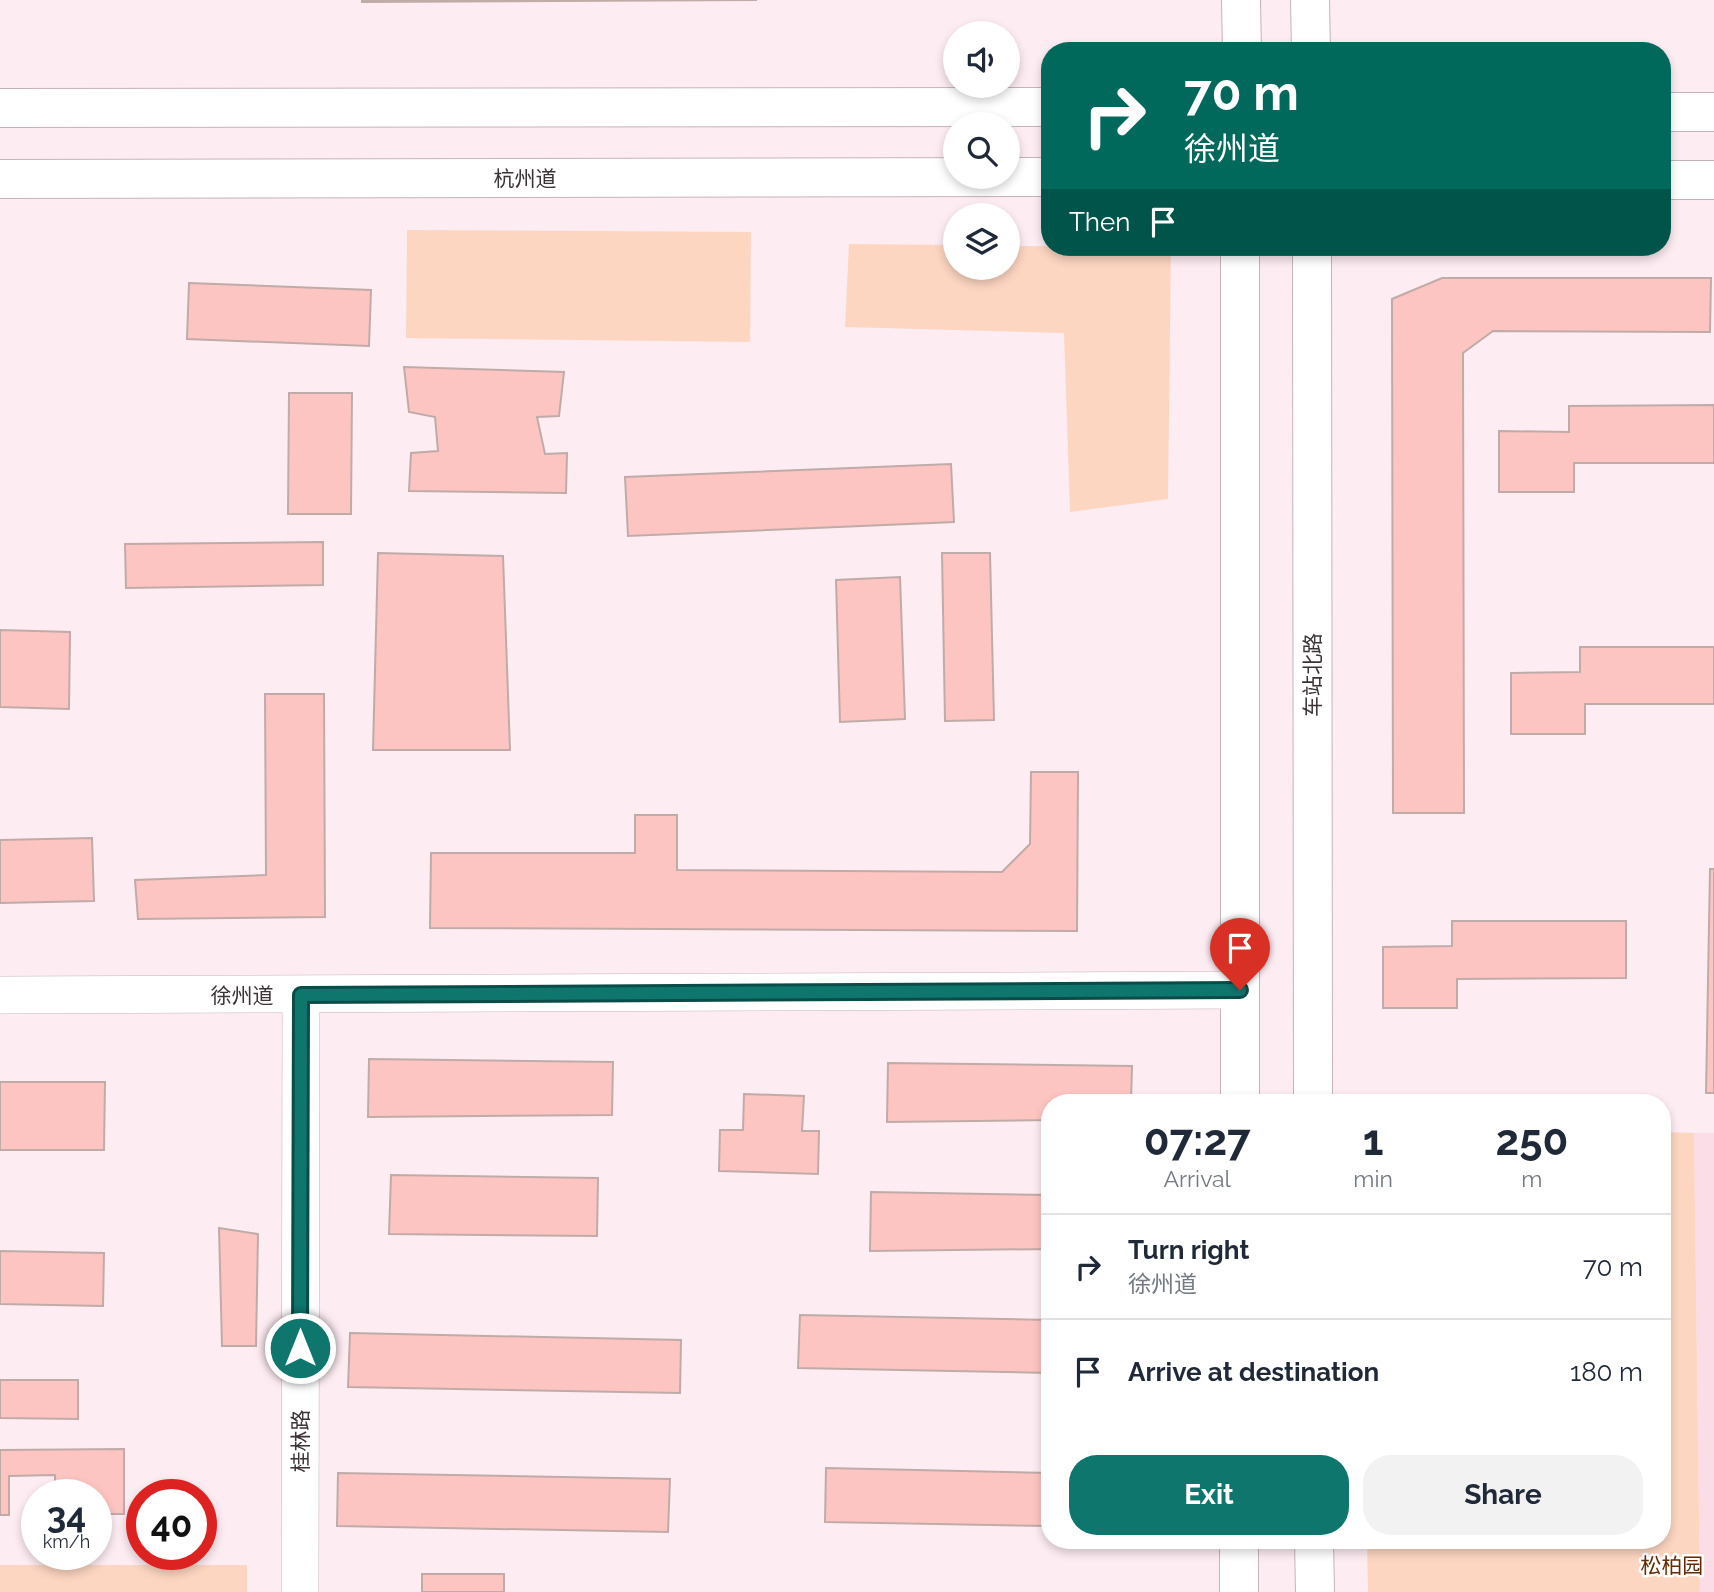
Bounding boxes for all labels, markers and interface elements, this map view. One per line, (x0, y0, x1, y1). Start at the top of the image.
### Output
map controls (943, 21, 1020, 280)
button: sound (943, 21, 1020, 98)
text: 70 m (1184, 64, 1299, 121)
icon: right (1069, 70, 1160, 161)
button: search (943, 112, 1020, 189)
text: 徐州道 (1184, 130, 1280, 167)
street label: 杭州道 (494, 166, 557, 191)
button: layers (943, 203, 1020, 280)
icon: arrive (1144, 203, 1182, 241)
text: Then (1069, 207, 1130, 237)
street label: 车站北路 (1300, 633, 1325, 717)
pin (1210, 918, 1270, 990)
icon: arrive (1221, 929, 1259, 967)
street label: 徐州道 (211, 983, 274, 1008)
text: 07:27 (1144, 1116, 1251, 1165)
text: 1 (1363, 1116, 1383, 1165)
text: 250 (1496, 1116, 1568, 1165)
text: Arrival (1163, 1165, 1231, 1192)
text: min (1353, 1165, 1393, 1192)
text: m (1521, 1165, 1543, 1192)
text: Turn right (1128, 1235, 1249, 1265)
icon: right (1069, 1248, 1107, 1286)
text: 70 m (1583, 1252, 1643, 1282)
text: 徐州道 (1128, 1270, 1197, 1297)
position arrow (263, 1311, 337, 1385)
icon: arrive (1069, 1353, 1107, 1391)
text: Arrive at destination (1128, 1357, 1379, 1387)
text: 180 m (1570, 1357, 1643, 1387)
street label: 桂林路 (288, 1410, 313, 1473)
button: Exit (1069, 1455, 1349, 1535)
button: Share (1363, 1455, 1643, 1535)
speed limit sign: 40 (126, 1479, 217, 1570)
text: 34 (47, 1495, 86, 1536)
text: km/h (43, 1531, 90, 1552)
park label: 松柏园 (1641, 1553, 1704, 1578)

